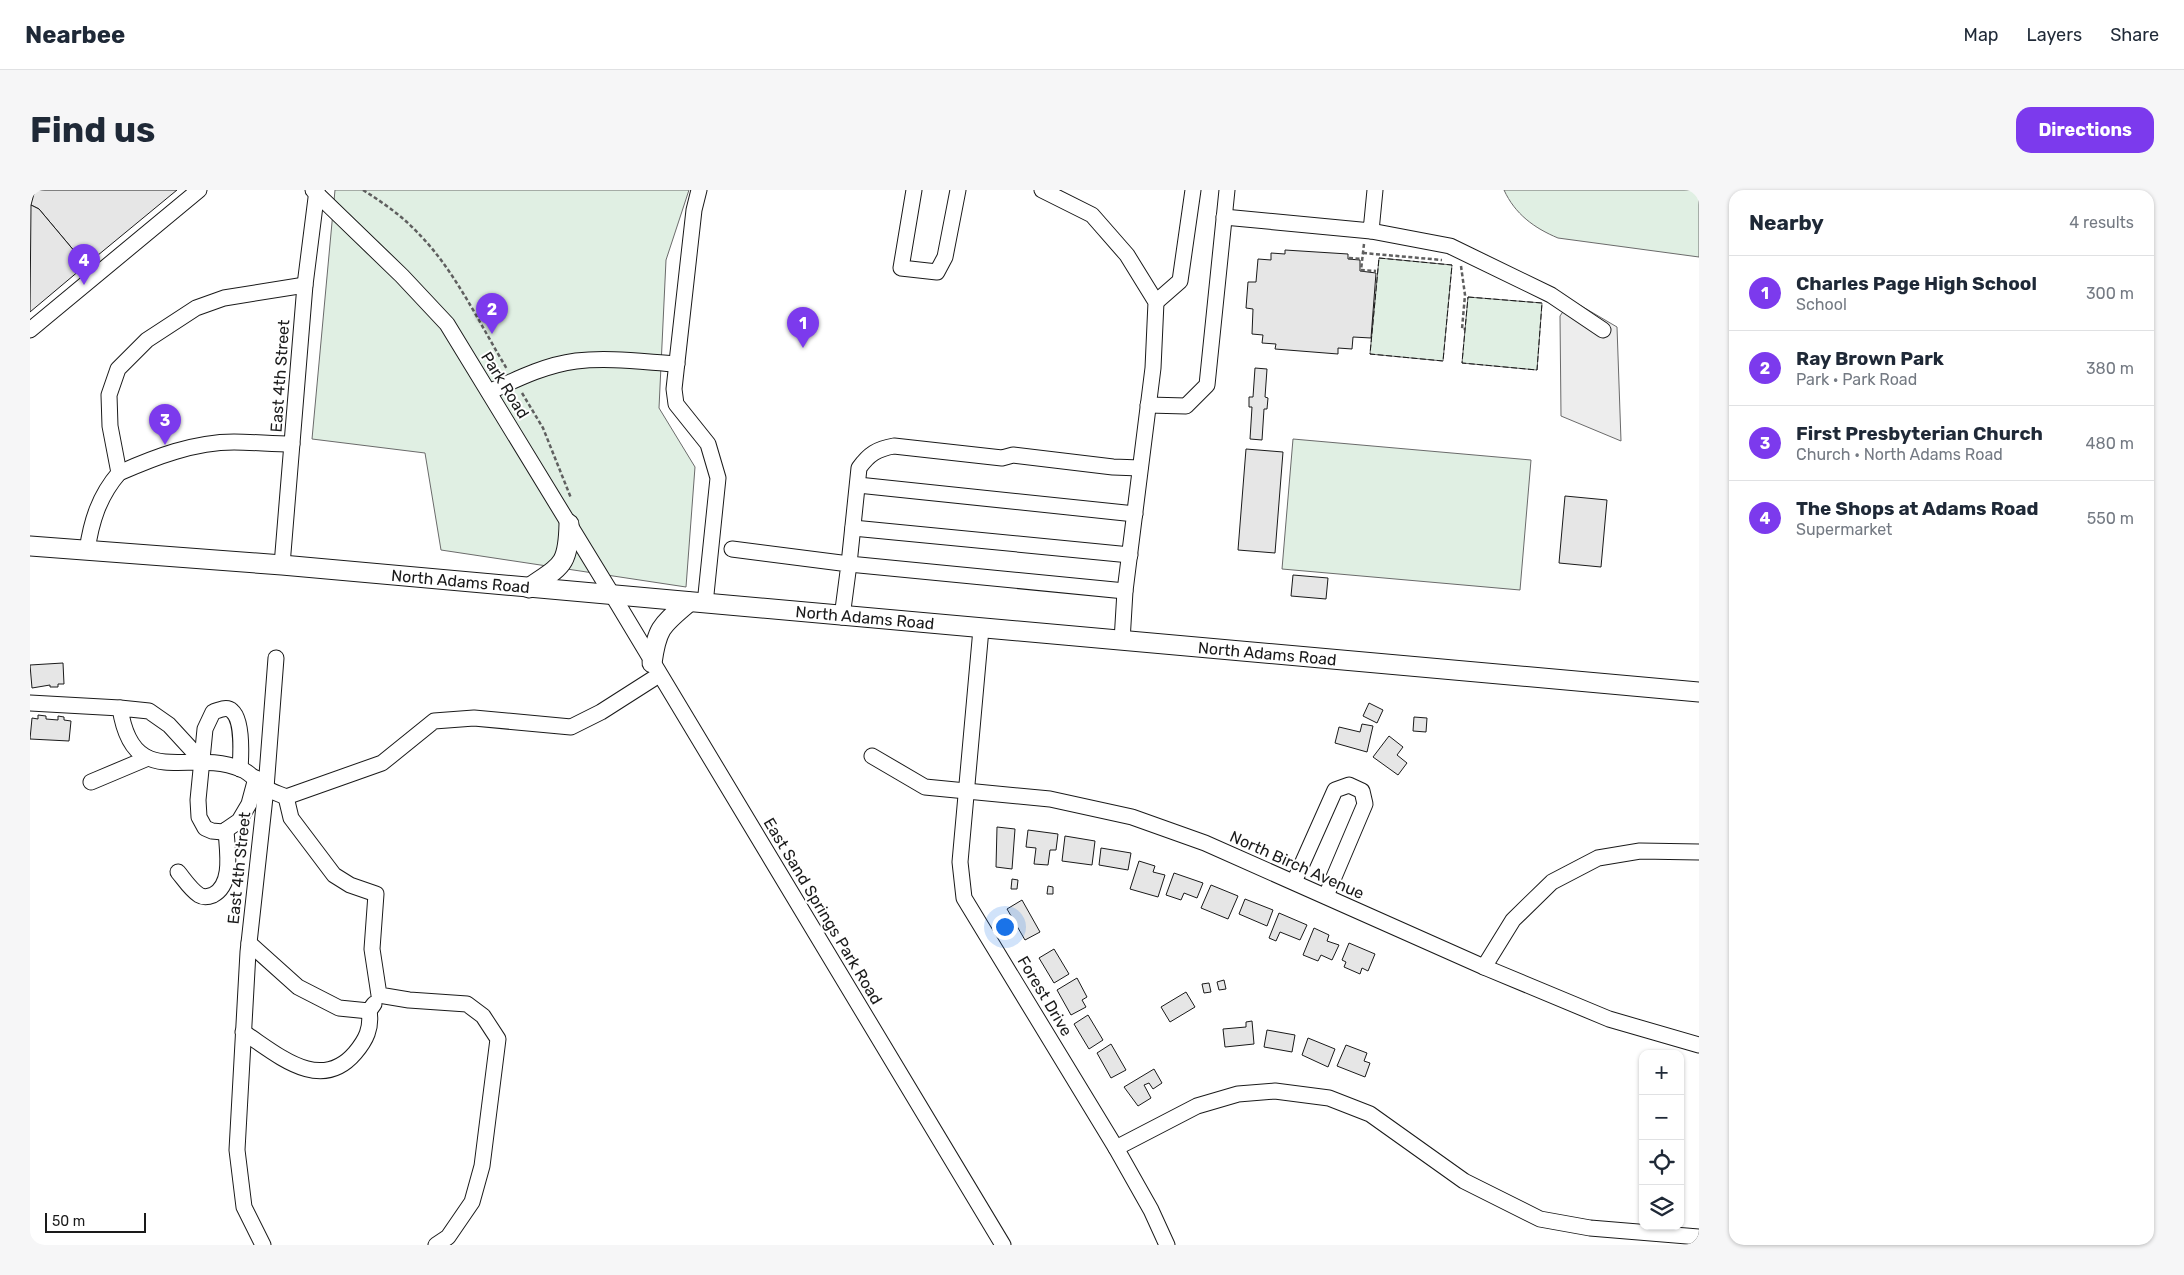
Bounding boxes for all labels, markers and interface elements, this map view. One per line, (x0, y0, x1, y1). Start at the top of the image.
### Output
text: Nearbee (25, 21, 125, 49)
text: Map (1964, 24, 1999, 46)
text: Layers (2027, 24, 2082, 46)
text: Share (2110, 24, 2159, 46)
button: Directions (2016, 107, 2154, 153)
text: Find us (30, 109, 155, 151)
text: Nearby (1749, 210, 1824, 235)
text: 4 results (2069, 213, 2134, 232)
pin: 4 (68, 244, 100, 285)
text: Charles Page High School (1796, 272, 2037, 295)
text: 1 (1761, 284, 1769, 303)
text: 300 m (2086, 284, 2134, 303)
pin: 2 (476, 293, 508, 334)
text: School (1796, 295, 1847, 314)
pin: 1 (787, 307, 819, 348)
street label: East 4th Street (267, 319, 293, 433)
text: Ray Brown Park (1796, 347, 1944, 370)
street label: Park Road (477, 348, 533, 422)
text: 2 (1760, 359, 1770, 378)
text: 380 m (2086, 359, 2134, 378)
text: Park · Park Road (1796, 370, 1917, 389)
pin: 3 (149, 404, 181, 445)
text: First Presbyterian Church (1796, 422, 2043, 445)
text: 3 (1760, 434, 1770, 453)
text: 480 m (2086, 434, 2134, 453)
text: Church · North Adams Road (1796, 445, 2003, 464)
text: The Shops at Adams Road (1796, 497, 2038, 520)
text: 4 (1760, 509, 1770, 528)
text: 550 m (2087, 509, 2134, 528)
text: Supermarket (1796, 520, 1892, 539)
street label: North Adams Road (390, 565, 531, 597)
street label: North Adams Road (795, 602, 935, 633)
street label: North Adams Road (1197, 638, 1338, 669)
street label: East 4th Street (224, 811, 254, 925)
street label: East Sand Springs Park Road (760, 814, 886, 1008)
street label: North Birch Avenue (1227, 827, 1367, 903)
your location (992, 914, 1018, 940)
street label: Forest Drive (1014, 953, 1076, 1040)
map controls (1639, 1050, 1684, 1230)
button: + (1639, 1050, 1684, 1095)
button: − (1639, 1095, 1684, 1140)
button: locate (1639, 1140, 1684, 1185)
button: layers (1639, 1185, 1684, 1230)
scale bar (45, 1210, 146, 1233)
text: 50 m (52, 1213, 85, 1230)

